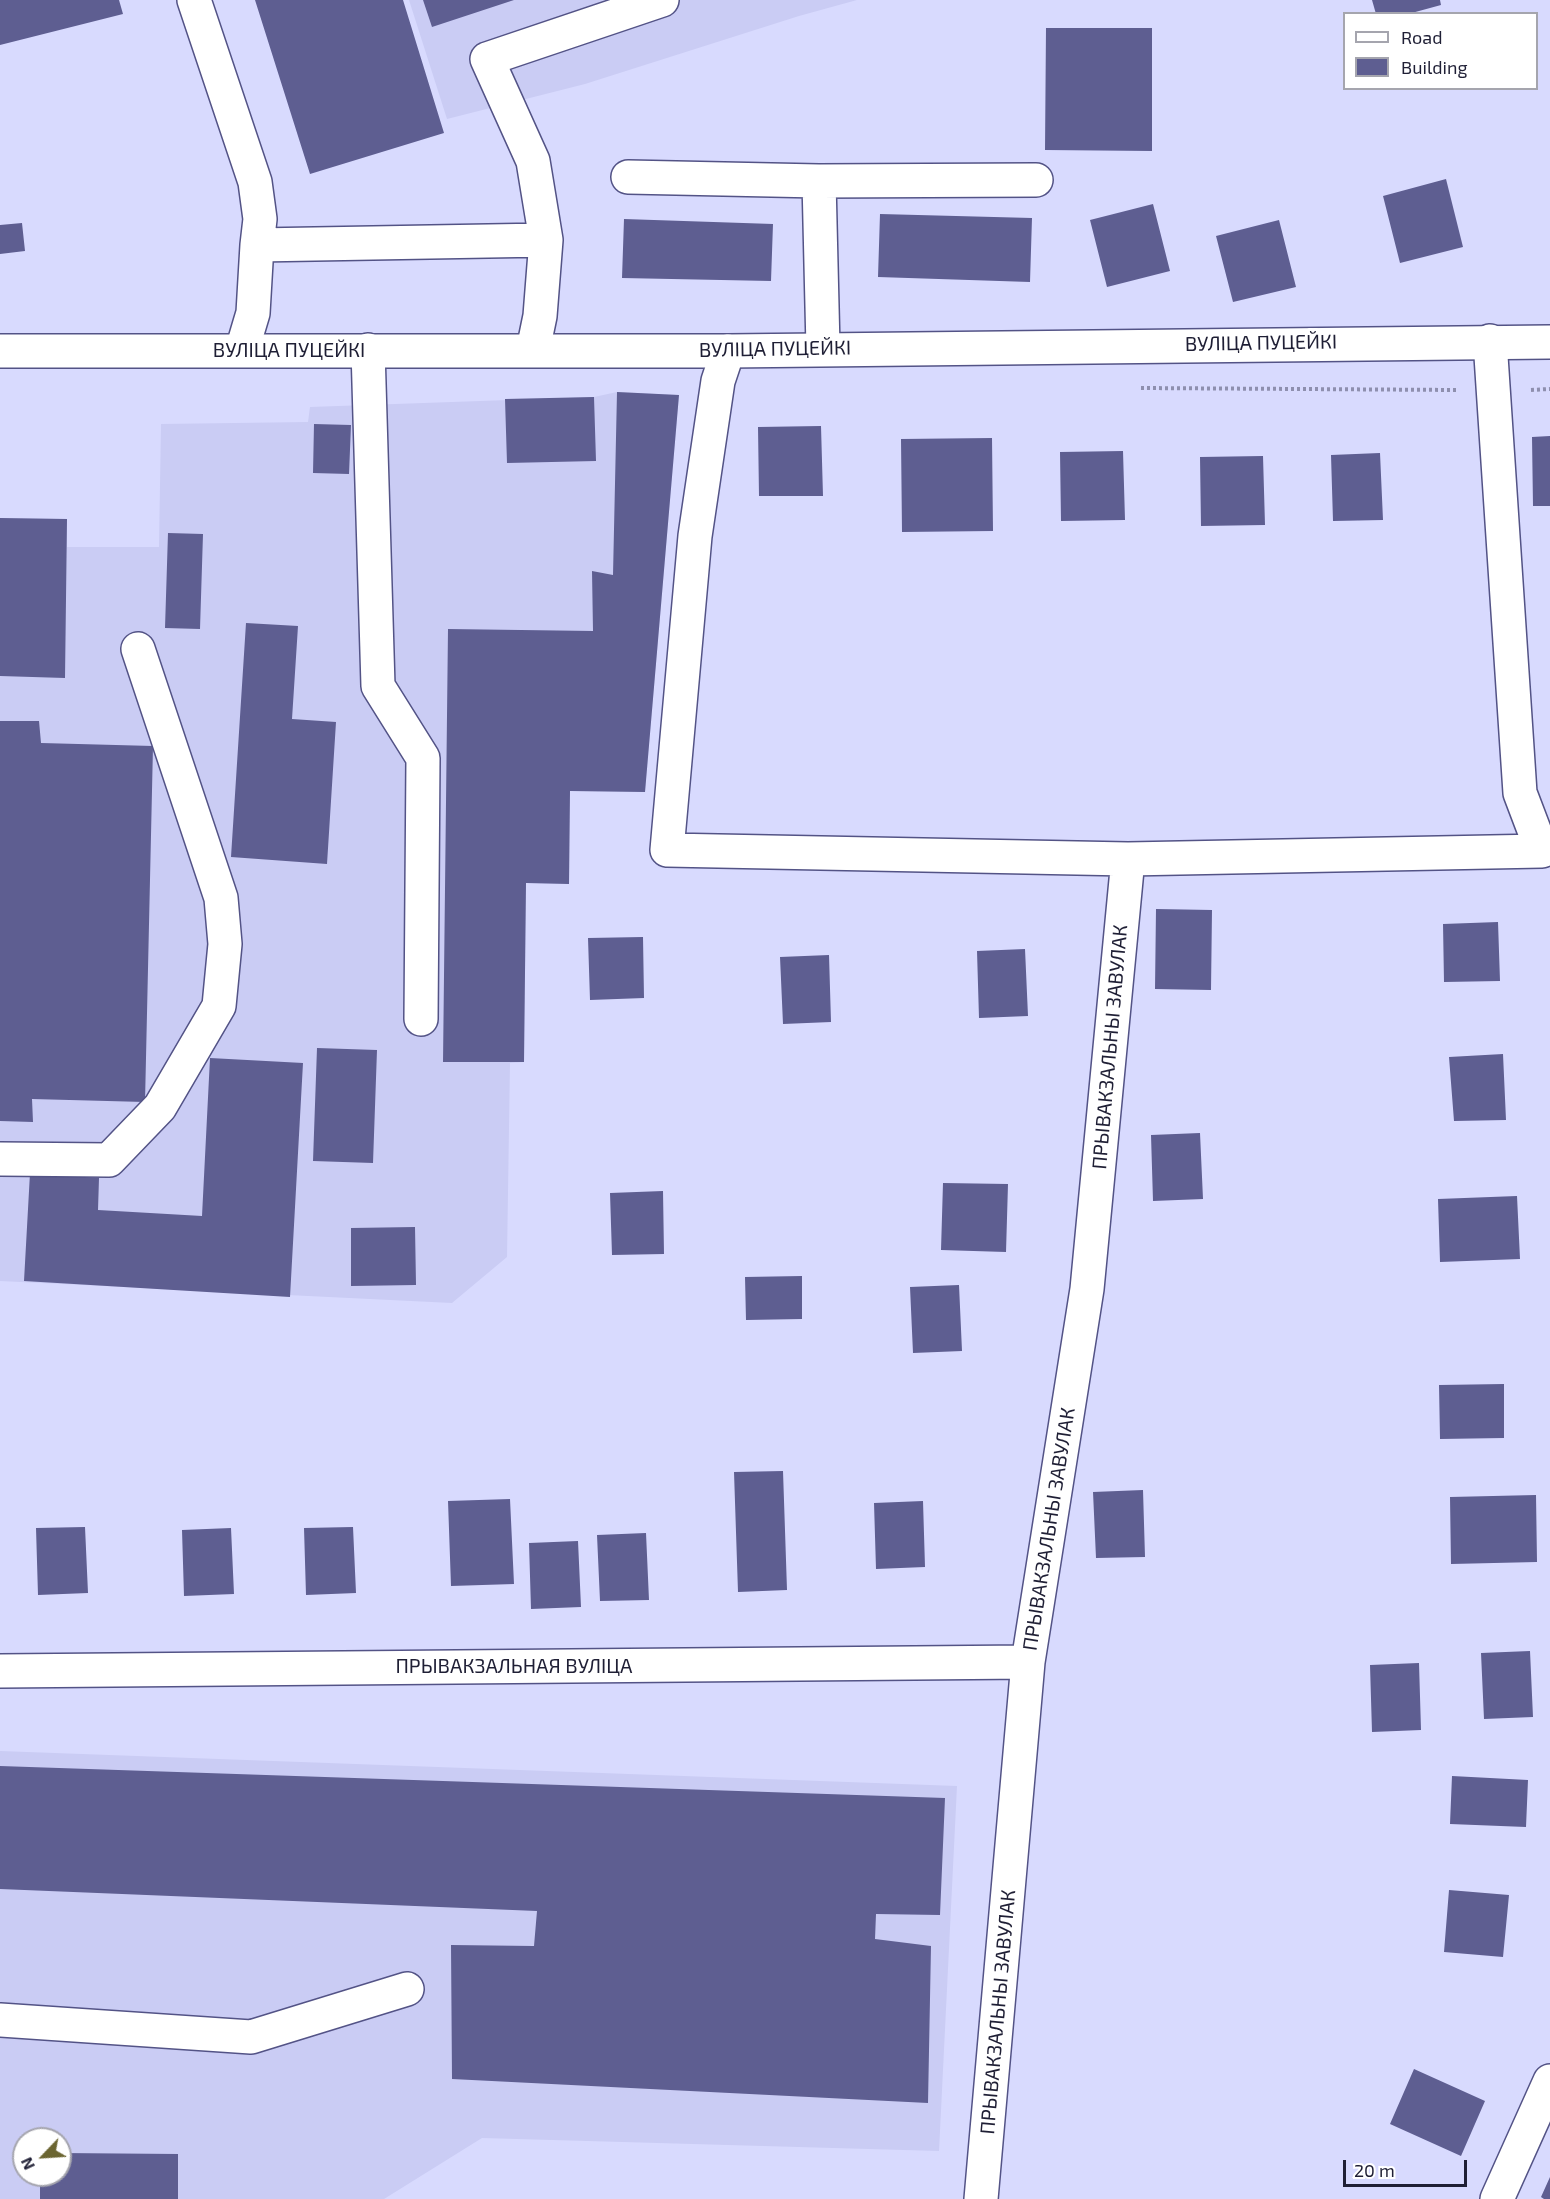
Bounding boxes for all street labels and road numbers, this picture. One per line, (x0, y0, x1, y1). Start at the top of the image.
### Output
street label: ВУЛІЦА ПУЦЕЙКІ (1185, 330, 1337, 356)
street label: ВУЛІЦА ПУЦЕЙКІ (699, 336, 851, 362)
street label: ВУЛІЦА ПУЦЕЙКІ (213, 338, 365, 362)
street label: ПРЫВАКЗАЛЬНЫ ЗАВУЛАК (1087, 924, 1133, 1170)
street label: ПРЫВАКЗАЛЬНЫ ЗАВУЛАК (1018, 1406, 1080, 1652)
street label: ПРЫВАКЗАЛЬНАЯ ВУЛІЦА (395, 1654, 633, 1678)
street label: ПРЫВАКЗАЛЬНЫ ЗАВУЛАК (975, 1889, 1021, 2135)

